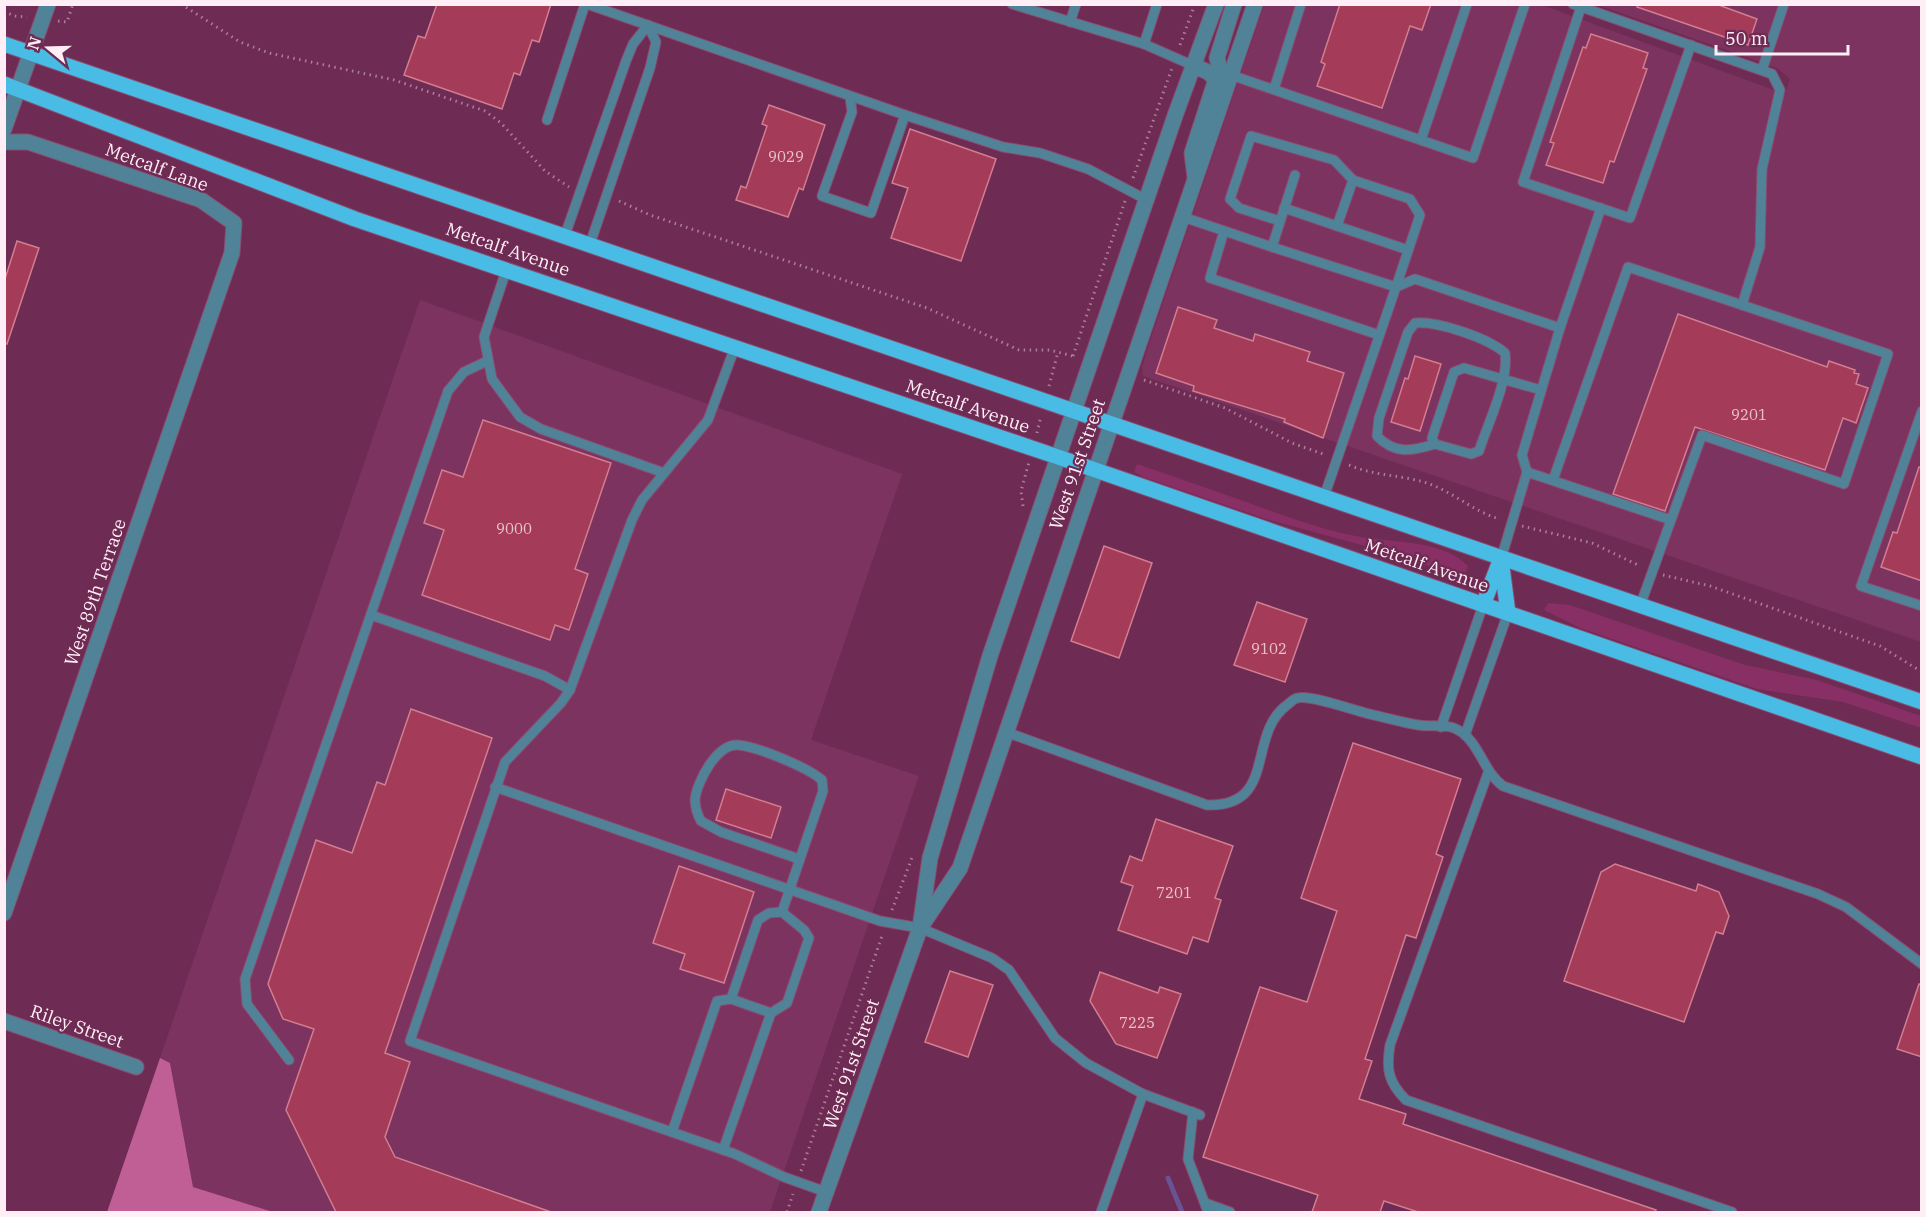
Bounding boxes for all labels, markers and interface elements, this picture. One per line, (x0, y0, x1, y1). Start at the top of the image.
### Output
north arrow (18, 18, 78, 78)
scale bar (1716, 18, 1848, 56)
text: 50 m (1725, 27, 1768, 50)
text: N (22, 34, 45, 52)
street label: Metcalf Lane (102, 138, 212, 196)
house number: 9029 (768, 147, 804, 166)
street label: Metcalf Avenue (443, 217, 573, 281)
street label: Metcalf Avenue (903, 374, 1033, 438)
street label: West 91st Street (1044, 396, 1110, 532)
house number: 9201 (1731, 405, 1767, 424)
street label: West 89th Terrace (59, 515, 131, 669)
house number: 9000 (496, 519, 532, 538)
street label: Metcalf Avenue (1362, 533, 1492, 597)
house number: 9102 (1251, 639, 1287, 658)
house number: 7201 (1156, 883, 1192, 902)
street label: West 91st Street (818, 996, 884, 1132)
street label: Riley Street (27, 999, 127, 1053)
house number: 7225 (1119, 1013, 1155, 1032)

